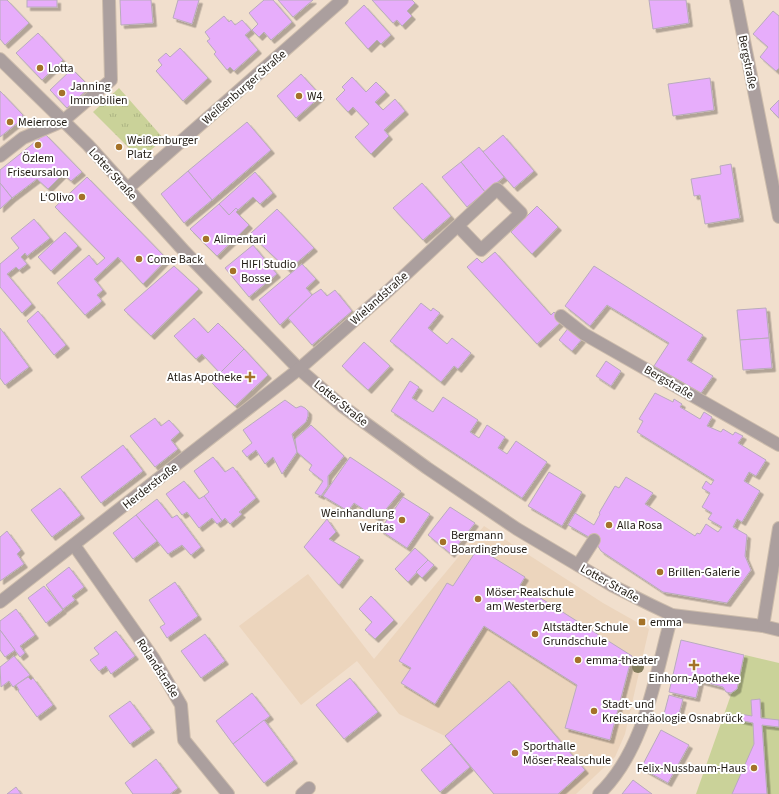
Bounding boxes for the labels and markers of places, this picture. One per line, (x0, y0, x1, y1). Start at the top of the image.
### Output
place label: Lotta (48, 60, 74, 77)
marker: Lotta (35, 63, 45, 73)
place label: Janning Immobilien (70, 78, 128, 109)
marker: Janning Immobilien (57, 88, 67, 98)
place label: W4 (307, 88, 322, 105)
marker: W4 (294, 91, 304, 101)
place label: Meierrose (18, 114, 67, 131)
marker: Meierrose (5, 117, 15, 127)
place label: Weißenburger Platz (127, 132, 199, 163)
marker: Özlem Friseursalon (33, 140, 43, 150)
marker: Weißenburger Platz (114, 142, 124, 152)
place label: Özlem Friseursalon (7, 150, 69, 181)
place label: L‘Olivo (40, 189, 74, 206)
marker: L‘Olivo (77, 192, 87, 202)
place label: Alimentari (214, 231, 266, 248)
marker: Alimentari (201, 234, 211, 244)
place label: Come Back (147, 251, 203, 268)
marker: Come Back (134, 254, 144, 264)
place label: HIFI Studio Bosse (241, 256, 296, 287)
marker: HIFI Studio Bosse (228, 266, 238, 276)
place label: Atlas Apotheke (167, 369, 242, 386)
marker: Atlas Apotheke (245, 372, 255, 382)
place label: Weinhandlung Veritas (321, 505, 394, 536)
marker: Weinhandlung Veritas (397, 515, 407, 525)
place label: Alla Rosa (617, 517, 662, 534)
marker: Alla Rosa (604, 520, 614, 530)
place label: Bergmann Boardinghouse (451, 527, 527, 558)
marker: Bergmann Boardinghouse (438, 537, 448, 547)
place label: Brillen-Galerie (668, 564, 740, 581)
marker: Brillen-Galerie (655, 567, 665, 577)
place label: Möser-Realschule am Westerberg (486, 584, 574, 615)
marker: Möser-Realschule am Westerberg (473, 594, 483, 604)
place label: emma (650, 614, 682, 631)
marker: emma (637, 617, 647, 627)
place label: Altstädter Schule Grundschule (543, 619, 628, 650)
marker: Altstädter Schule Grundschule (530, 629, 540, 639)
place label: emma-theater (586, 652, 658, 669)
marker: emma-theater (573, 655, 583, 665)
marker: Einhorn-Apotheke (689, 660, 699, 670)
place label: Einhorn-Apotheke (648, 670, 740, 687)
place label: Stadt- und Kreisarchäologie Osnabrück (602, 696, 743, 727)
marker: Stadt- und Kreisarchäologie Osnabrück (589, 706, 599, 716)
place label: Sporthalle Möser-Realschule (523, 738, 611, 769)
marker: Sporthalle Möser-Realschule (510, 748, 520, 758)
place label: Felix-Nussbaum-Haus (637, 760, 746, 777)
marker: Felix-Nussbaum-Haus (749, 763, 759, 773)

